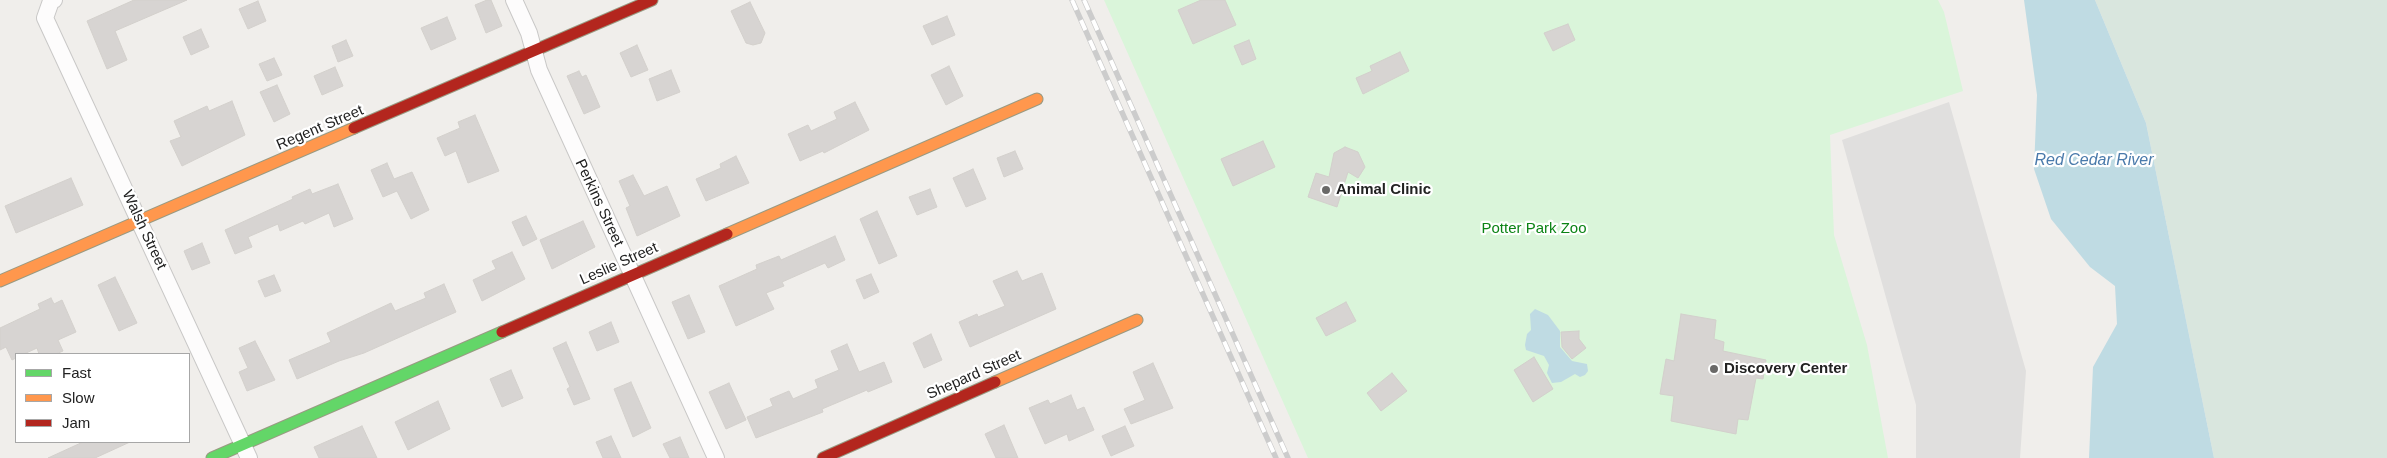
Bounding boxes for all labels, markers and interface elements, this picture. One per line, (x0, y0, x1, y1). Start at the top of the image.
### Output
street label: Regent Street (274, 102, 366, 154)
water label: Red Cedar River (2034, 151, 2154, 171)
street label: Perkins Street (571, 157, 627, 249)
place label: Animal Clinic (1336, 181, 1431, 199)
marker: Animal Clinic (1320, 184, 1332, 196)
street label: Walsh Street (118, 188, 170, 272)
park label: Potter Park Zoo (1481, 220, 1587, 238)
street label: Leslie Street (577, 239, 661, 289)
street label: Shepard Street (924, 346, 1024, 404)
legend (15, 353, 190, 443)
place label: Discovery Center (1724, 360, 1847, 378)
marker: Discovery Center (1708, 363, 1720, 375)
text: Fast (62, 364, 91, 381)
text: Slow (62, 389, 95, 406)
text: Jam (62, 414, 90, 431)

